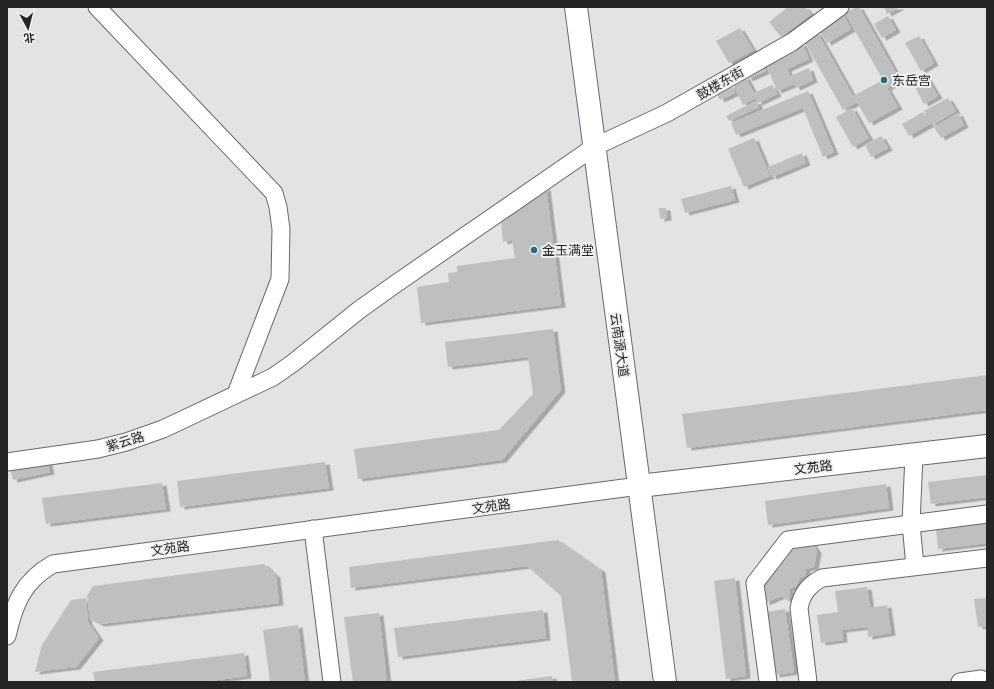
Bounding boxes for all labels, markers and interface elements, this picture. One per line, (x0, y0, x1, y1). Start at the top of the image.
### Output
north arrow (8, 8, 48, 48)
text: 北 (23, 30, 35, 45)
street label: 鼓楼东街 (694, 64, 747, 104)
place label: 东岳宫 (892, 73, 931, 89)
marker: 东岳宫 (879, 75, 889, 85)
place label: 金玉满堂 (542, 243, 594, 259)
marker: 金玉满堂 (529, 245, 539, 255)
street label: 云南源大道 (607, 312, 631, 378)
street label: 紫云路 (104, 429, 146, 455)
street label: 文苑路 (793, 458, 833, 478)
street label: 文苑路 (471, 496, 512, 518)
street label: 文苑路 (150, 538, 191, 560)

